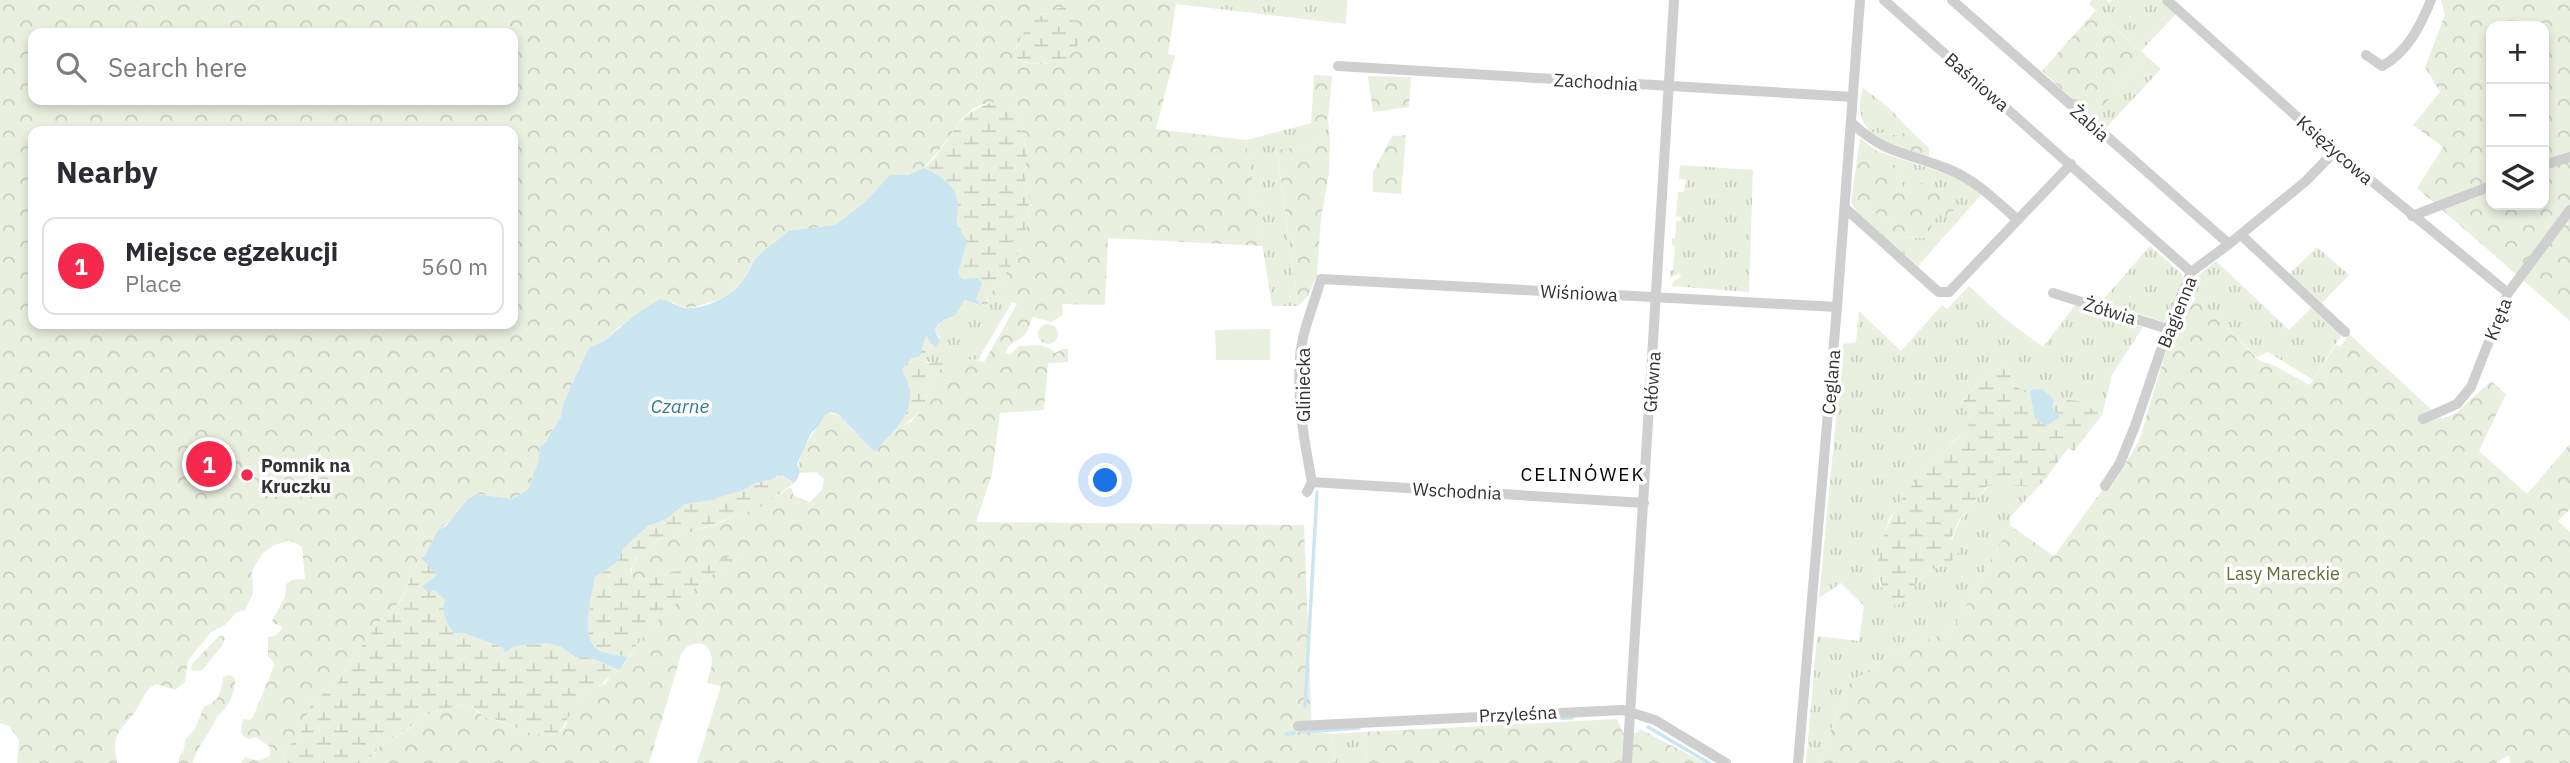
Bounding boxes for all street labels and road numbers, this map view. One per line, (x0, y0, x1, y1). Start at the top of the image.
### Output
street label: Baśniowa (1940, 48, 2014, 117)
street label: Zachodnia (1553, 68, 1639, 96)
street label: Żabia (2066, 100, 2115, 147)
street label: Księżycowa (2292, 111, 2378, 190)
street label: Bagienna (2152, 272, 2202, 351)
street label: Wiśniowa (1540, 279, 1619, 307)
street label: Żółwia (2081, 292, 2139, 330)
street label: Kręta (2479, 294, 2517, 344)
street label: Gliniecka (1292, 347, 1315, 422)
street label: Ceglana (1817, 348, 1845, 415)
street label: Główna (1638, 350, 1666, 413)
street label: Wschodnia (1412, 477, 1502, 505)
street label: Przyleśna (1478, 700, 1558, 728)

